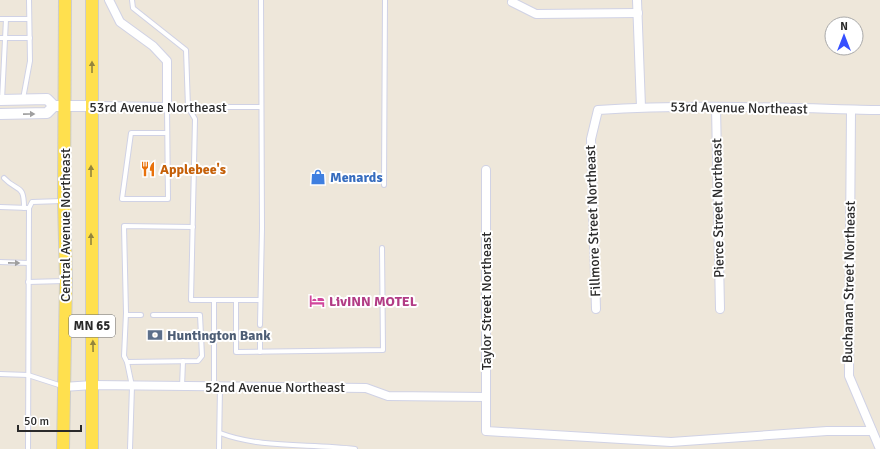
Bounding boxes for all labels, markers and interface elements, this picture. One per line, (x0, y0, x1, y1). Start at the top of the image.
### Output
north arrow (824, 16, 864, 56)
text: N (840, 20, 848, 33)
one-way arrow (89, 60, 95, 73)
street label: 53rd Avenue Northeast (670, 98, 808, 118)
street label: 53rd Avenue Northeast (89, 99, 227, 116)
one-way arrow (23, 111, 36, 117)
street label: Pierce Street Northeast (708, 138, 728, 278)
street label: Fillmore Street Northeast (582, 145, 604, 297)
street label: Central Avenue Northeast (57, 148, 74, 302)
restaurant icon: Applebee's (139, 160, 157, 178)
place label: Applebee's (160, 161, 226, 178)
one-way arrow (88, 164, 94, 177)
shop icon: Menards (309, 168, 327, 186)
place label: Menards (330, 169, 383, 186)
street label: Buchanan Street Northeast (839, 201, 859, 363)
one-way arrow (88, 232, 94, 245)
street label: Taylor Street Northeast (478, 232, 495, 370)
one-way arrow (8, 260, 21, 266)
hotel icon: LivINN MOTEL (308, 292, 326, 310)
place label: LivINN MOTEL (329, 293, 418, 310)
road number: MN 65 (69, 315, 115, 337)
bank icon: Huntington Bank (146, 326, 164, 344)
place label: Huntington Bank (167, 327, 271, 344)
one-way arrow (89, 340, 96, 352)
street label: 52nd Avenue Northeast (205, 379, 345, 396)
scale bar (18, 407, 81, 433)
text: 50 m (24, 414, 49, 429)

